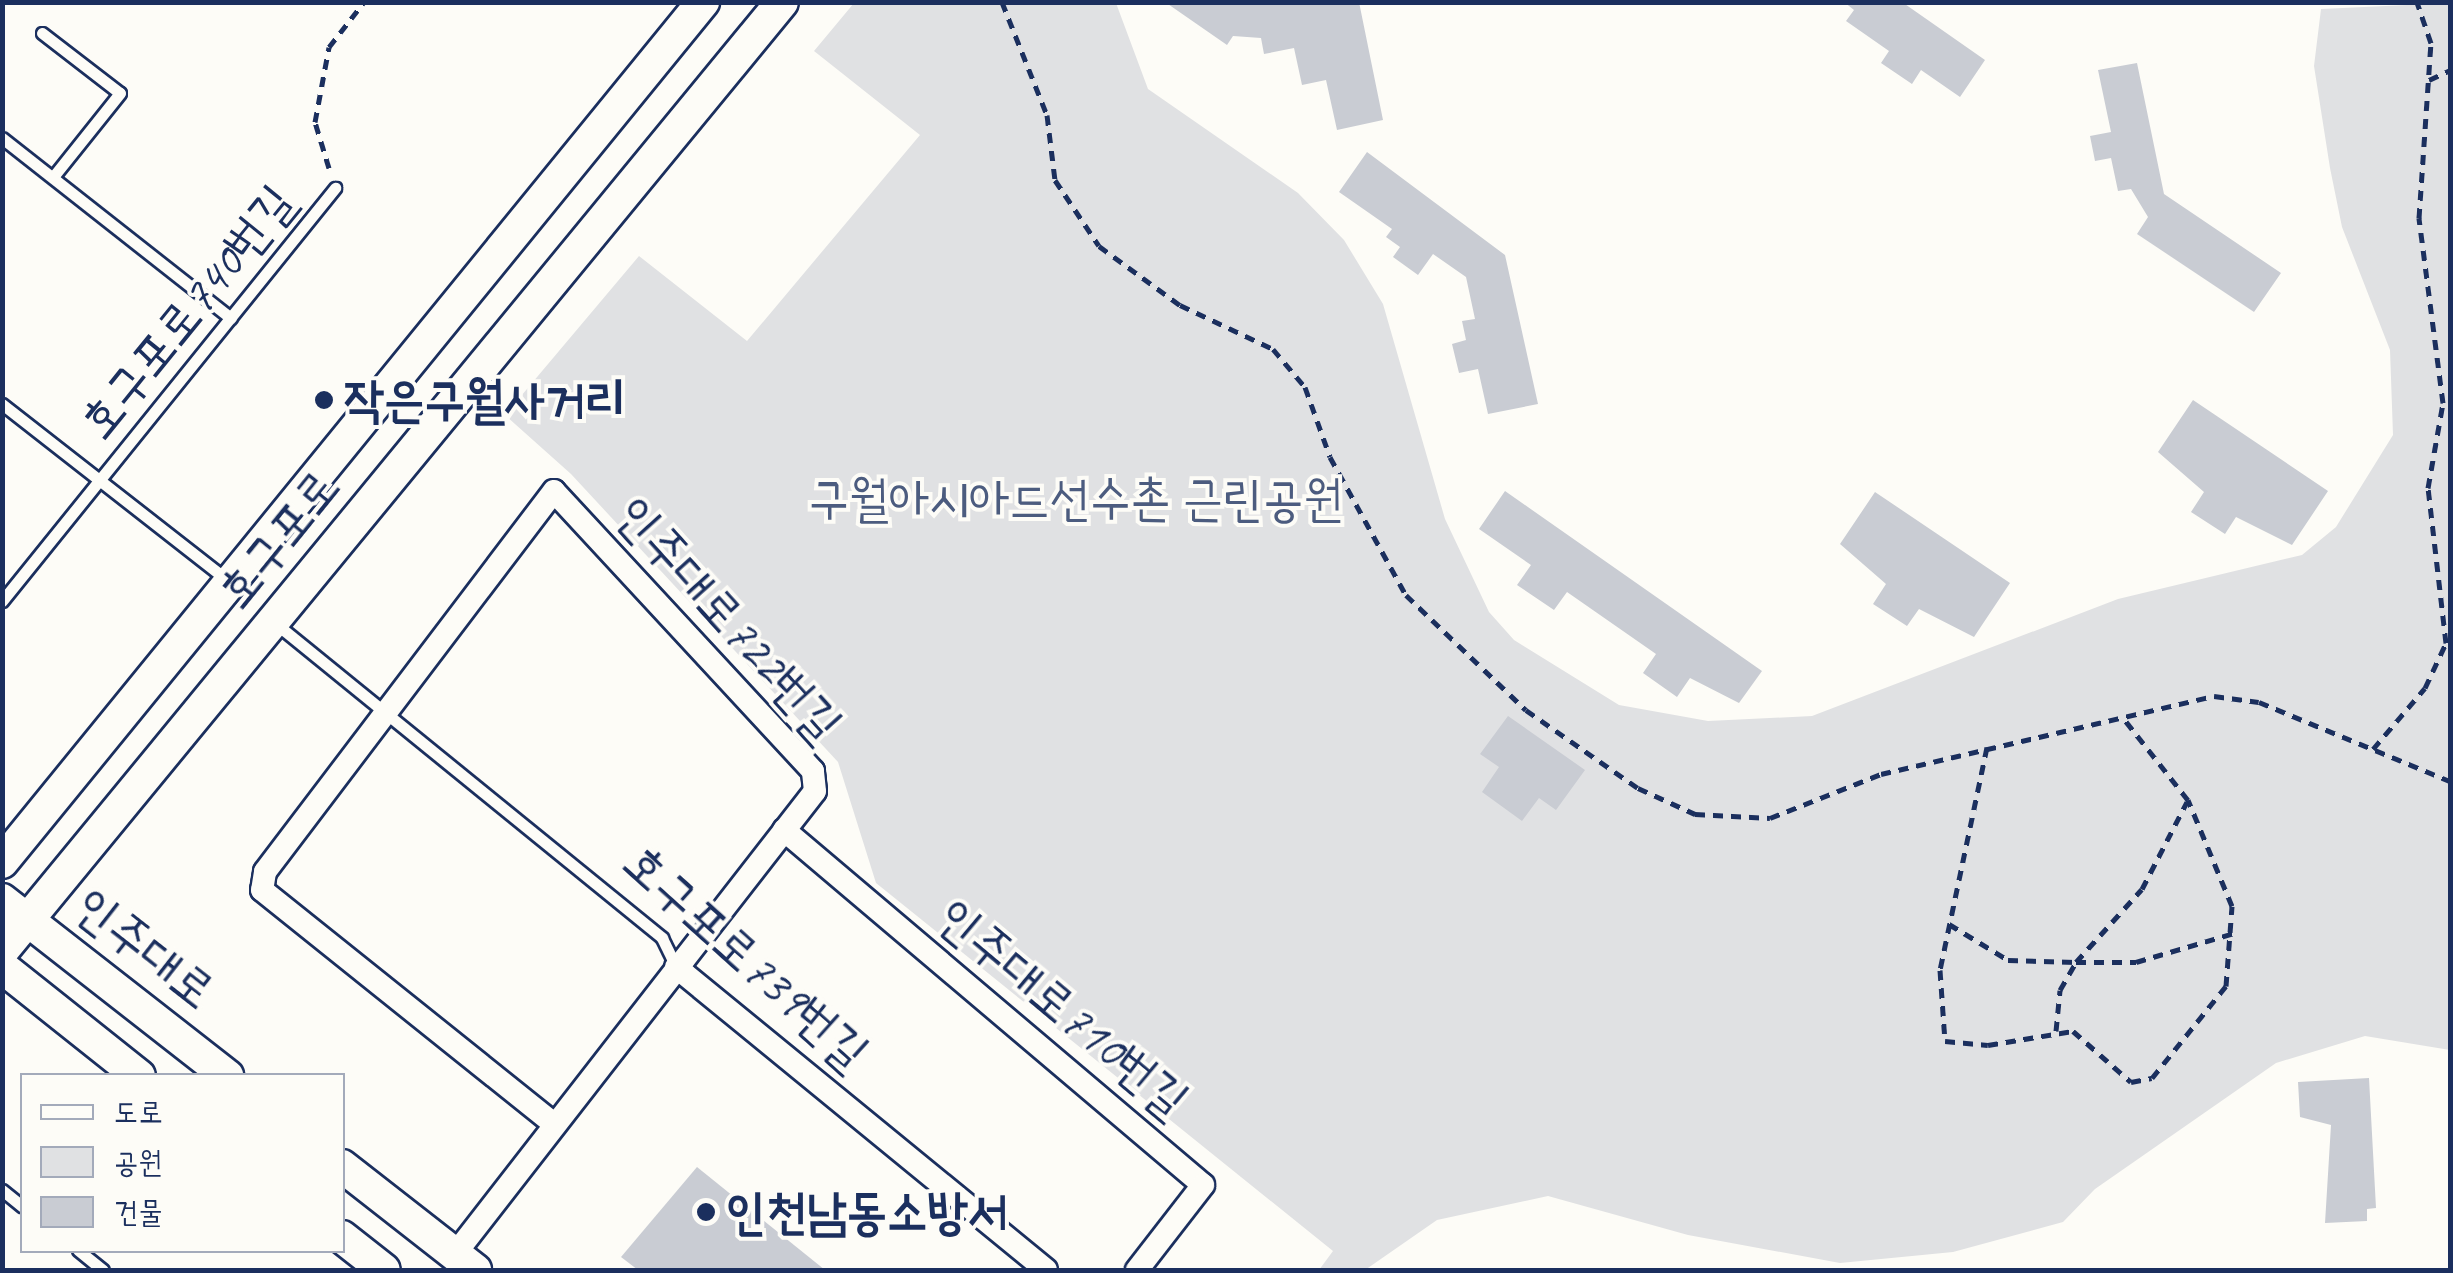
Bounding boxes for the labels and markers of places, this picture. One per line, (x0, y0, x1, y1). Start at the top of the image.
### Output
place label: 작은구월사거리 (344, 370, 626, 430)
marker: 작은구월사거리 (313, 389, 335, 411)
place label: 인천남동소방서 (726, 1182, 1008, 1242)
marker: 인천남동소방서 (695, 1201, 717, 1223)

